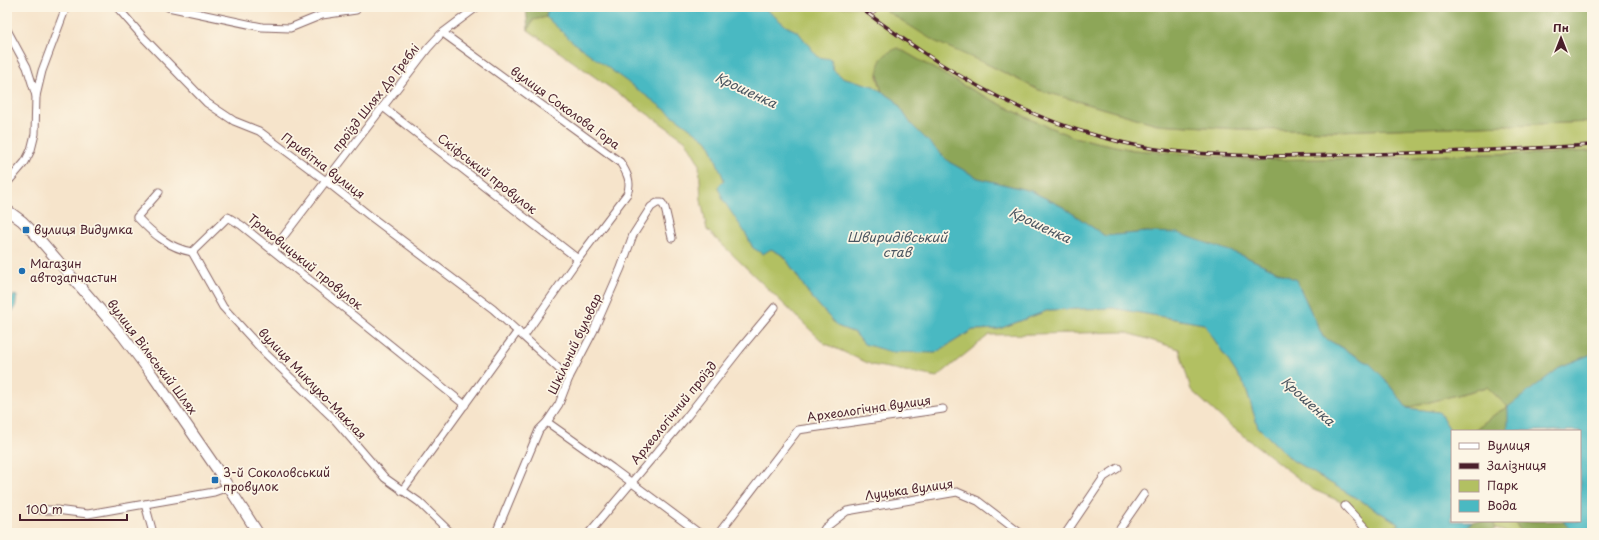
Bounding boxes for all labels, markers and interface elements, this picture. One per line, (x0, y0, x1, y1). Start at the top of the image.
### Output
north arrow (1541, 18, 1581, 58)
text: Пн (1553, 19, 1569, 36)
street label: проїзд Шлях До Греблі (327, 40, 423, 155)
street label: вулиця Соколова Гора (507, 61, 624, 153)
water label: Крошенка (712, 67, 781, 112)
street label: Привітна вулиця (278, 128, 369, 203)
street label: Скіфський провулок (434, 129, 542, 218)
water label: Крошенка (1006, 202, 1075, 247)
street label: Троковицький провулок (244, 209, 368, 314)
place label: вулиця Видумка (34, 220, 133, 238)
marker: вулиця Видумка (21, 225, 31, 235)
water label: Швиридівський став (847, 227, 949, 261)
place label: Магазин автозапчастин (30, 254, 117, 286)
marker: Магазин автозапчастин (17, 266, 27, 276)
street label: Шкільний бульвар (543, 290, 605, 397)
street label: вулиця Вільський Шлях (104, 295, 202, 418)
street label: вулиця Миклухо-Маклая (255, 324, 371, 443)
street label: Археологічний проїзд (626, 357, 721, 468)
water label: Крошенка (1277, 372, 1340, 430)
street label: Археологічна вулиця (806, 390, 932, 426)
legend (1451, 430, 1581, 522)
text: Вулиця (1487, 436, 1530, 454)
text: Залізниця (1486, 456, 1546, 474)
place label: 3-й Соколовський провулок (223, 463, 330, 495)
street label: Луцька вулиця (864, 474, 954, 504)
marker: 3-й Соколовський провулок (210, 475, 220, 485)
text: Парк (1487, 476, 1519, 494)
scale bar (20, 496, 127, 522)
text: Вода (1487, 496, 1517, 514)
text: 100 m (26, 500, 63, 518)

